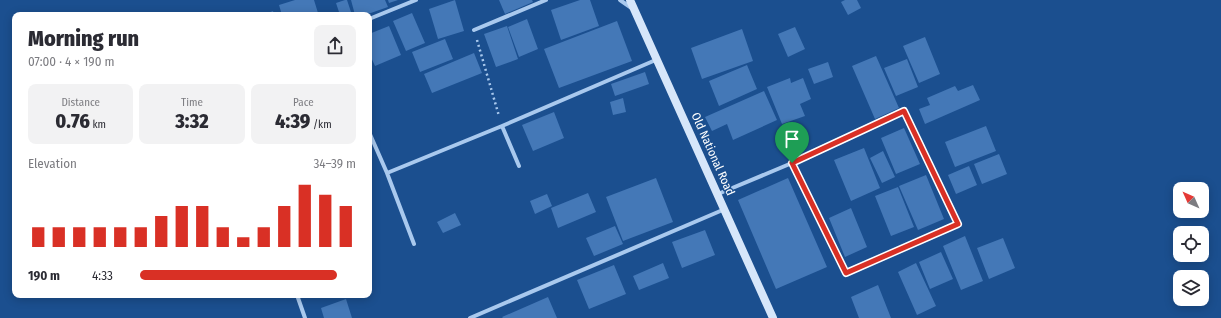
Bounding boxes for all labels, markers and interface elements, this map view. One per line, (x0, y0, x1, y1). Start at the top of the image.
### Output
text: Morning run (28, 25, 139, 52)
button: share (314, 25, 356, 67)
text: 07:00 · 4 × 190 m (28, 54, 114, 69)
text: Distance (61, 96, 100, 109)
text: Time (181, 96, 203, 109)
text: Pace (293, 96, 314, 109)
text: 0.76 (55, 109, 90, 133)
text: 3:32 (175, 109, 209, 133)
text: 4:39 (275, 109, 310, 133)
street label: Old National Road (688, 110, 738, 198)
text: km (90, 118, 106, 131)
text: /km (310, 118, 332, 131)
pin (775, 122, 809, 163)
icon: arrive (781, 128, 803, 150)
text: Elevation (28, 156, 77, 171)
text: 34–39 m (313, 156, 356, 171)
north arrow (1173, 182, 1209, 218)
map controls (1173, 182, 1209, 306)
button: locate (1173, 226, 1209, 262)
text: 190 m (28, 268, 60, 283)
text: 4:33 (92, 268, 113, 283)
button: layers (1173, 270, 1209, 306)

